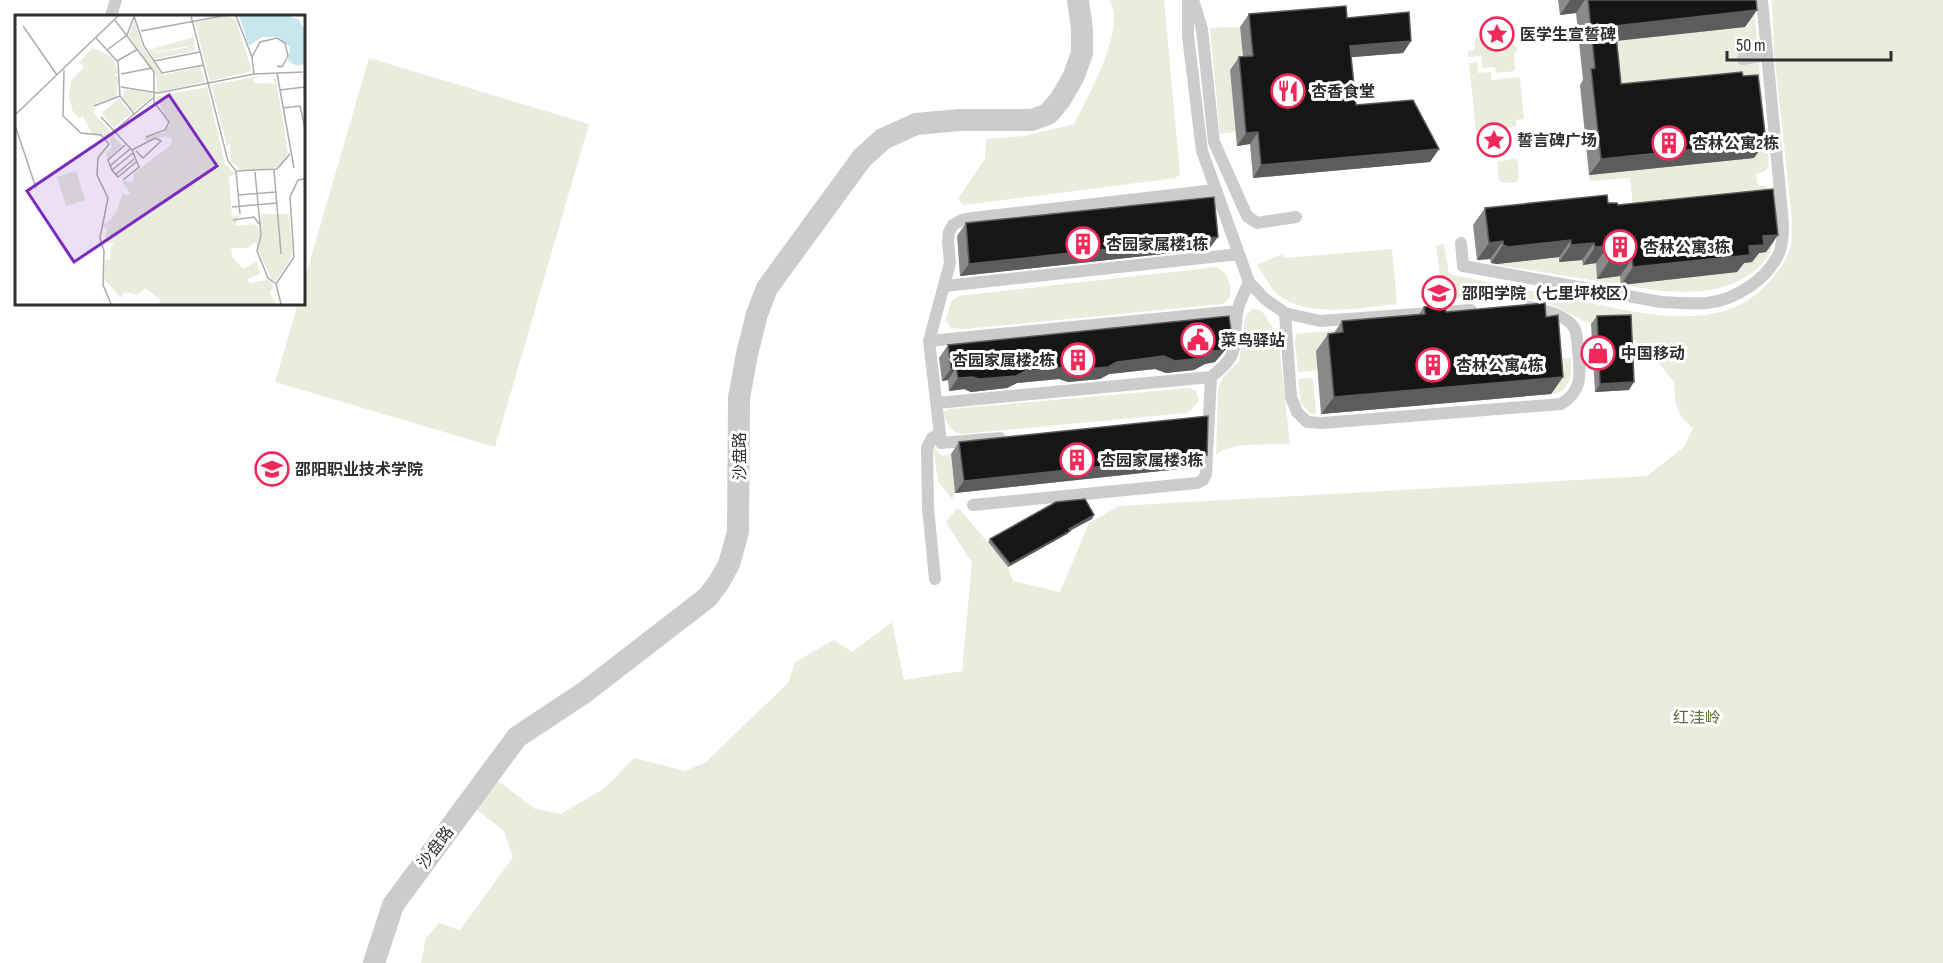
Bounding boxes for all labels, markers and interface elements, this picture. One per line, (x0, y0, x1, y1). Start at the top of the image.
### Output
inset map (15, 15, 304, 304)
place icon: 医学生宣誓碑 (1479, 16, 1515, 52)
scale bar (1727, 24, 1890, 62)
place label: 医学生宣誓碑 (1520, 26, 1616, 45)
text: 50 m (1736, 35, 1766, 56)
restaurant icon: 杏香食堂 (1270, 73, 1306, 109)
place label: 杏香食堂 (1311, 83, 1375, 102)
place icon: 誓言碑广场 (1476, 122, 1512, 158)
building icon: 杏林公寓2栋 (1651, 125, 1687, 161)
place label: 誓言碑广场 (1517, 132, 1597, 151)
place label: 杏林公寓2栋 (1692, 134, 1779, 154)
building icon: 杏园家属楼1栋 (1065, 226, 1101, 262)
building icon: 杏林公寓3栋 (1602, 229, 1638, 265)
place label: 杏园家属楼1栋 (1106, 235, 1208, 255)
place label: 杏林公寓3栋 (1643, 238, 1730, 258)
school or university icon: 邵阳学院（七里坪校区） (1421, 275, 1457, 311)
place label: 邵阳学院（七里坪校区） (1462, 284, 1638, 304)
public building icon: 菜鸟驿站 (1180, 322, 1216, 358)
place label: 菜鸟驿站 (1221, 332, 1285, 351)
shop icon: 中国移动 (1580, 335, 1616, 371)
building icon: 杏园家属楼2栋 (1060, 342, 1096, 378)
place label: 中国移动 (1621, 345, 1685, 364)
building icon: 杏林公寓4栋 (1415, 347, 1451, 383)
place label: 杏园家属楼2栋 (952, 351, 1055, 371)
place label: 杏林公寓4栋 (1456, 356, 1543, 376)
street label: 沙盘路 (731, 432, 750, 480)
building icon: 杏园家属楼3栋 (1059, 442, 1095, 478)
school or university icon: 邵阳职业技术学院 (254, 451, 290, 487)
place label: 杏园家属楼3栋 (1100, 451, 1203, 471)
place label: 邵阳职业技术学院 (295, 461, 423, 480)
park label: 红洼岭 (1673, 709, 1721, 728)
street label: 沙盘路 (414, 823, 458, 873)

